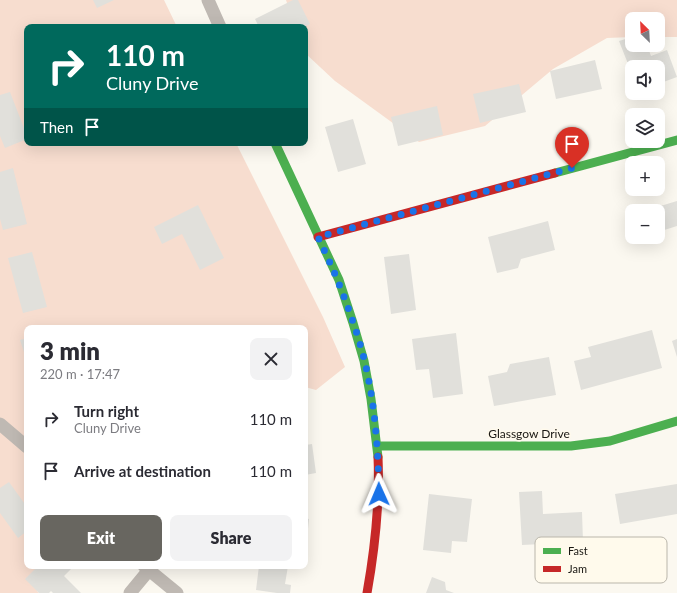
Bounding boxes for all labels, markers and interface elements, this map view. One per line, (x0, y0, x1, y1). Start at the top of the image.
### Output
north arrow (625, 12, 665, 52)
map controls (625, 12, 665, 244)
text: 110 m (106, 38, 185, 72)
icon: right (40, 40, 92, 92)
button: sound (625, 60, 665, 100)
text: Cluny Drive (106, 72, 199, 94)
button: layers (625, 108, 665, 148)
icon: arrive (81, 116, 103, 138)
text: Then (40, 118, 73, 136)
pin (555, 127, 589, 168)
icon: arrive (561, 133, 583, 155)
button: + (625, 156, 665, 196)
button: − (625, 204, 665, 244)
text: 3 min (40, 336, 100, 365)
button: close (250, 338, 292, 380)
text: 220 m · 17:47 (40, 366, 120, 382)
text: Turn right (74, 402, 139, 420)
icon: right (40, 408, 62, 430)
text: 110 m (250, 410, 292, 428)
text: Cluny Drive (74, 420, 141, 436)
street label: Glassgow Drive (488, 426, 570, 441)
icon: arrive (40, 460, 62, 482)
text: Arrive at destination (74, 462, 211, 480)
text: 110 m (250, 462, 292, 480)
position arrow (358, 473, 400, 515)
button: Exit (40, 515, 162, 561)
button: Share (170, 515, 292, 561)
legend (535, 537, 667, 583)
text: Fast (568, 544, 588, 557)
text: Jam (568, 562, 587, 575)

